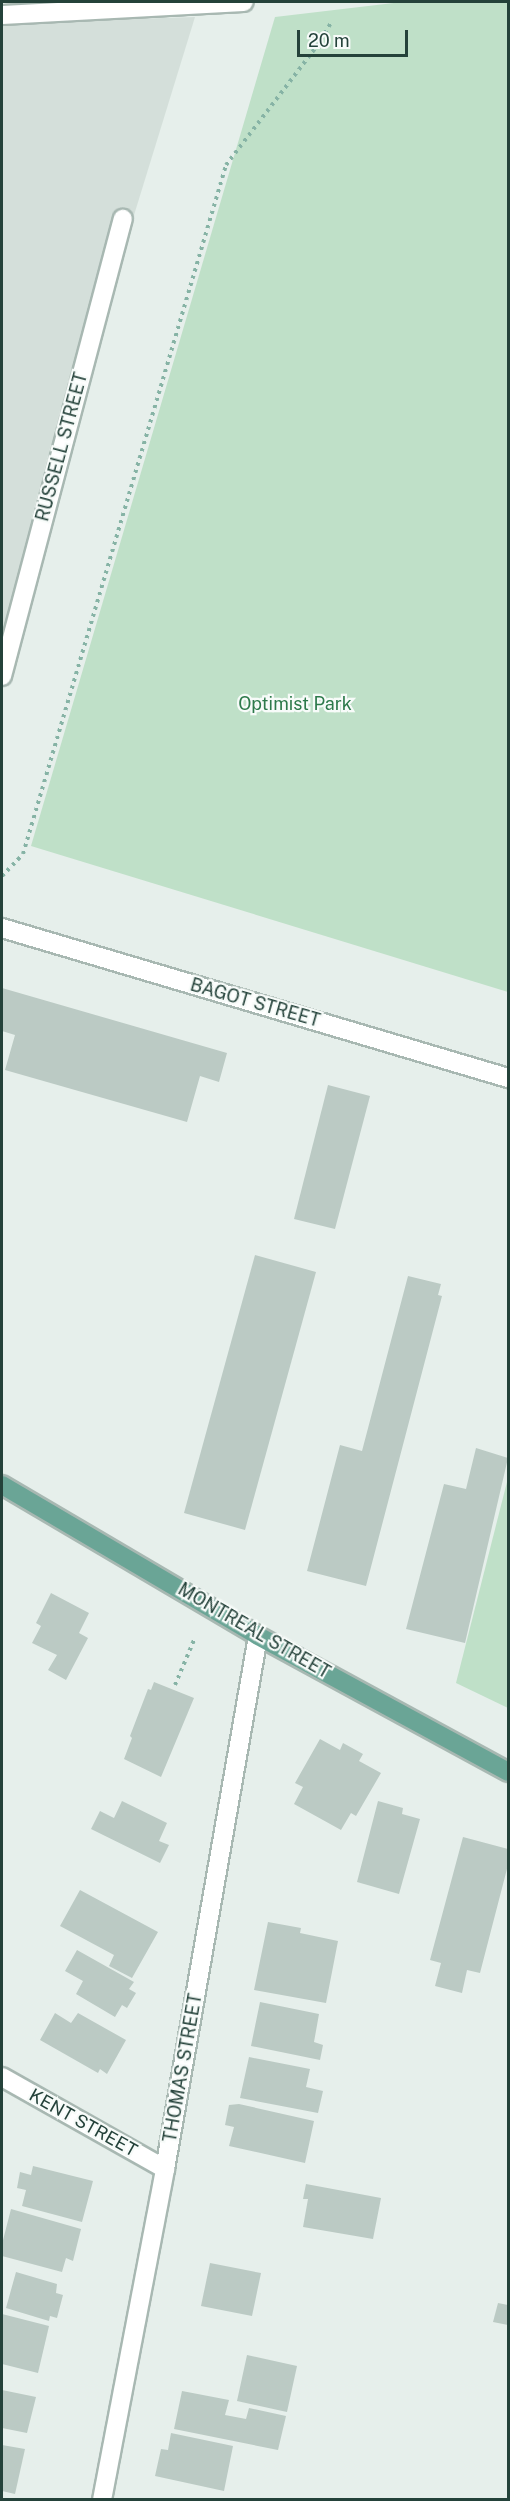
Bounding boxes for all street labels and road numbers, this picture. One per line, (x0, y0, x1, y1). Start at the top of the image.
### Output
street label: RUSSELL STREET (32, 370, 92, 524)
street label: BAGOT STREET (188, 974, 322, 1032)
street label: MONTREAL STREET (174, 1579, 334, 1683)
street label: THOMAS STREET (159, 1992, 207, 2144)
street label: KENT STREET (25, 2084, 141, 2162)

